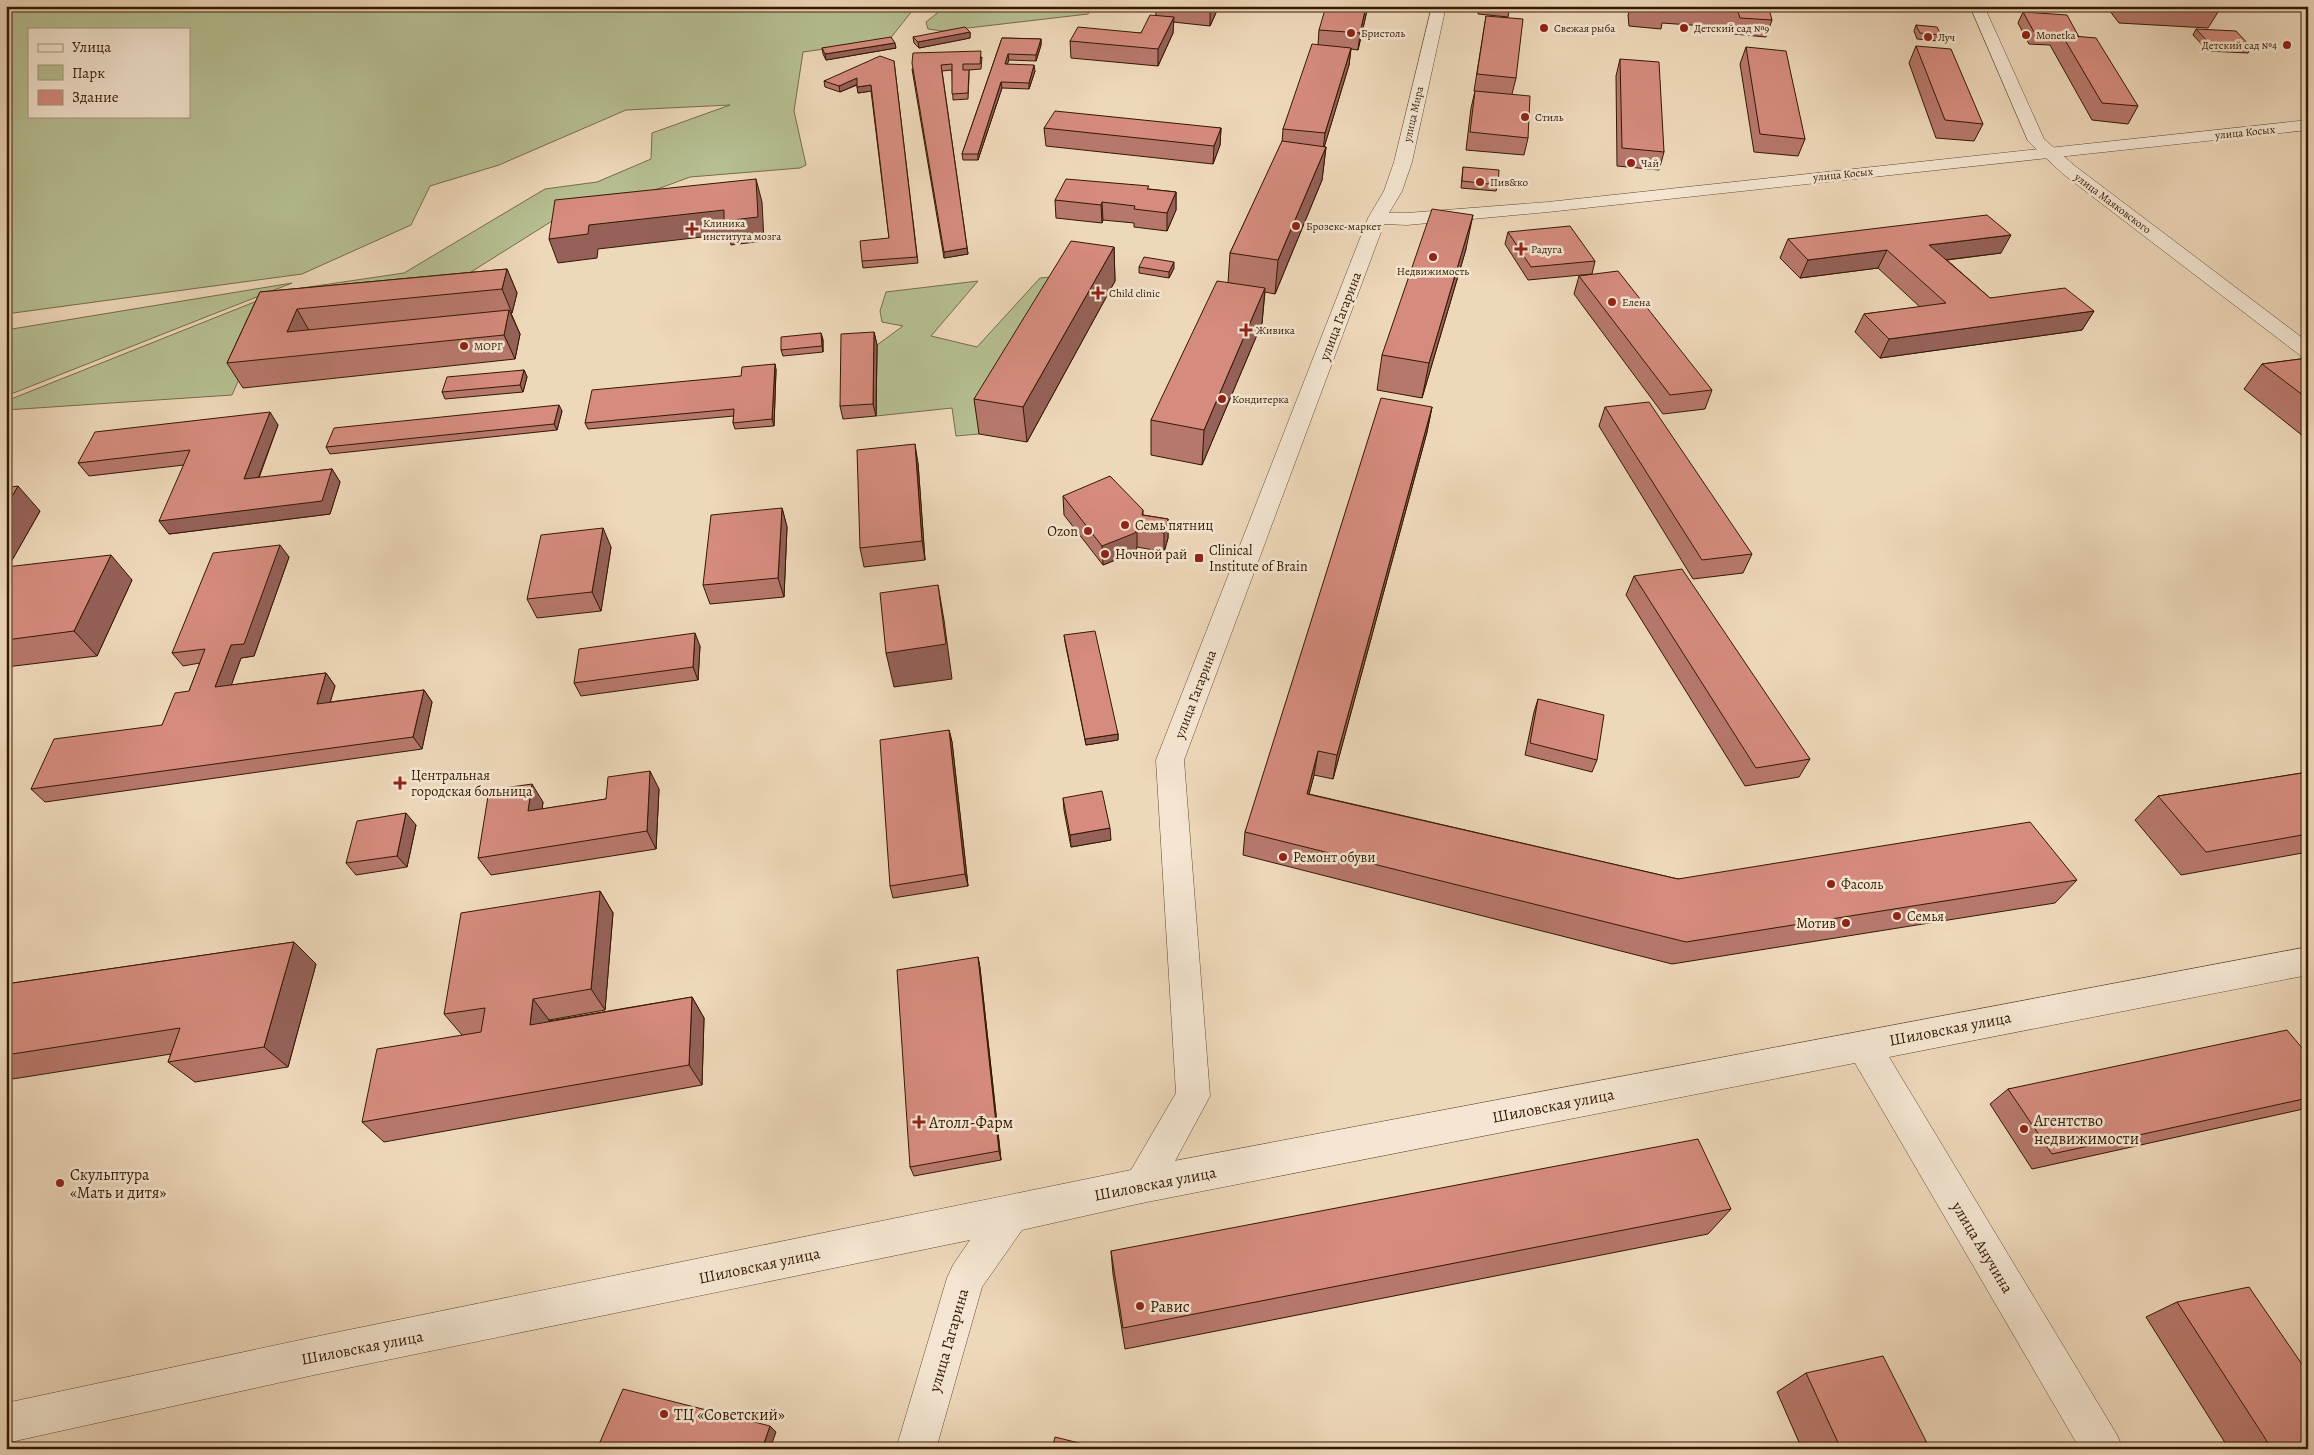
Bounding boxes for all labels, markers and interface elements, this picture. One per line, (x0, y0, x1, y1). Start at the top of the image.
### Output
place label: Свежая рыба (1554, 21, 1616, 36)
place label: Детский сад №9 (1694, 21, 1769, 36)
marker: Свежая рыба (1538, 22, 1550, 34)
marker: Детский сад №9 (1678, 22, 1690, 34)
place label: Бристоль (1361, 26, 1405, 41)
marker: Бристоль (1345, 27, 1357, 39)
legend (28, 28, 190, 118)
place label: Monetka (2036, 28, 2076, 43)
marker: Monetka (2020, 29, 2032, 41)
place label: Луч (1938, 30, 1955, 45)
marker: Луч (1922, 31, 1934, 43)
text: Улица (72, 37, 111, 57)
place label: Детский сад №4 (2202, 38, 2277, 53)
marker: Детский сад №4 (2281, 39, 2293, 51)
text: Парк (72, 63, 105, 83)
street label: улица Мира (1400, 84, 1427, 144)
text: Здание (72, 87, 119, 107)
place label: Стиль (1535, 110, 1564, 125)
marker: Стиль (1519, 111, 1531, 123)
street label: улица Косых (2213, 122, 2276, 143)
place label: Чай (1641, 156, 1659, 171)
marker: Чай (1625, 157, 1637, 169)
street label: улица Косых (1811, 164, 1874, 185)
street label: улица Маяковского (2071, 169, 2154, 237)
place label: Пив&ко (1490, 175, 1529, 190)
marker: Пив&ко (1474, 176, 1486, 188)
place label: Клиника института мозга (703, 216, 782, 244)
place label: Брозекс-маркет (1306, 219, 1382, 234)
marker: Брозекс-маркет (1290, 220, 1302, 232)
marker: Клиника института мозга (685, 222, 699, 236)
place label: Радуга (1531, 242, 1563, 257)
marker: Радуга (1515, 243, 1527, 255)
marker: Недвижимость (1427, 251, 1439, 263)
place label: Недвижимость (1397, 264, 1469, 279)
street label: улица Гагарина (1314, 269, 1366, 364)
marker: Child clinic (1091, 286, 1105, 300)
place label: Child clinic (1109, 286, 1160, 301)
place label: Елена (1622, 295, 1651, 310)
marker: Елена (1606, 296, 1618, 308)
place label: Живика (1256, 323, 1296, 338)
marker: Живика (1240, 324, 1252, 336)
place label: МОРГ (474, 339, 503, 354)
marker: МОРГ (458, 340, 470, 352)
place label: Кондитерка (1232, 392, 1290, 407)
marker: Кондитерка (1216, 393, 1228, 405)
place label: Семь пятниц (1135, 516, 1213, 535)
marker: Семь пятниц (1119, 519, 1131, 531)
place label: Ozon (1047, 522, 1078, 541)
marker: Ozon (1082, 525, 1094, 537)
place label: Clinical Institute of Brain (1209, 541, 1308, 576)
place label: Ночной рай (1115, 545, 1187, 564)
marker: Ночной рай (1099, 548, 1111, 560)
marker: Clinical Institute of Brain (1193, 552, 1205, 564)
street label: улица Гагарина (1169, 647, 1221, 742)
place label: Центральная городская больница (411, 766, 533, 801)
marker: Центральная городская больница (393, 776, 407, 790)
place label: Ремонт обуви (1293, 848, 1375, 867)
marker: Ремонт обуви (1277, 851, 1289, 863)
place label: Фасоль (1841, 875, 1883, 894)
marker: Фасоль (1825, 878, 1837, 890)
place label: Семья (1907, 907, 1944, 926)
marker: Семья (1891, 910, 1903, 922)
place label: Мотив (1796, 914, 1836, 933)
marker: Мотив (1840, 917, 1852, 929)
street label: Шиловская улица (1887, 1006, 2014, 1052)
street label: Шиловская улица (1490, 1083, 1617, 1129)
place label: Агентство недвижимости (2033, 1110, 2139, 1150)
place label: Атолл-Фарм (928, 1112, 1014, 1134)
marker: Атолл-Фарм (913, 1116, 925, 1128)
marker: Агентство недвижимости (2018, 1123, 2030, 1135)
street label: Шиловская улица (1092, 1161, 1219, 1207)
place label: Скульптура «Мать и дитя» (70, 1164, 166, 1204)
marker: Скульптура «Мать и дитя» (54, 1177, 66, 1189)
street label: улица Анучина (1946, 1197, 2018, 1298)
street label: Шиловская улица (696, 1242, 823, 1290)
street label: улица Гагарина (923, 1285, 974, 1396)
place label: Равис (1150, 1296, 1190, 1318)
marker: Равис (1134, 1300, 1146, 1312)
street label: Шиловская улица (299, 1325, 426, 1371)
place label: ТЦ «Советский» (674, 1404, 785, 1426)
marker: ТЦ «Советский» (658, 1408, 670, 1420)

